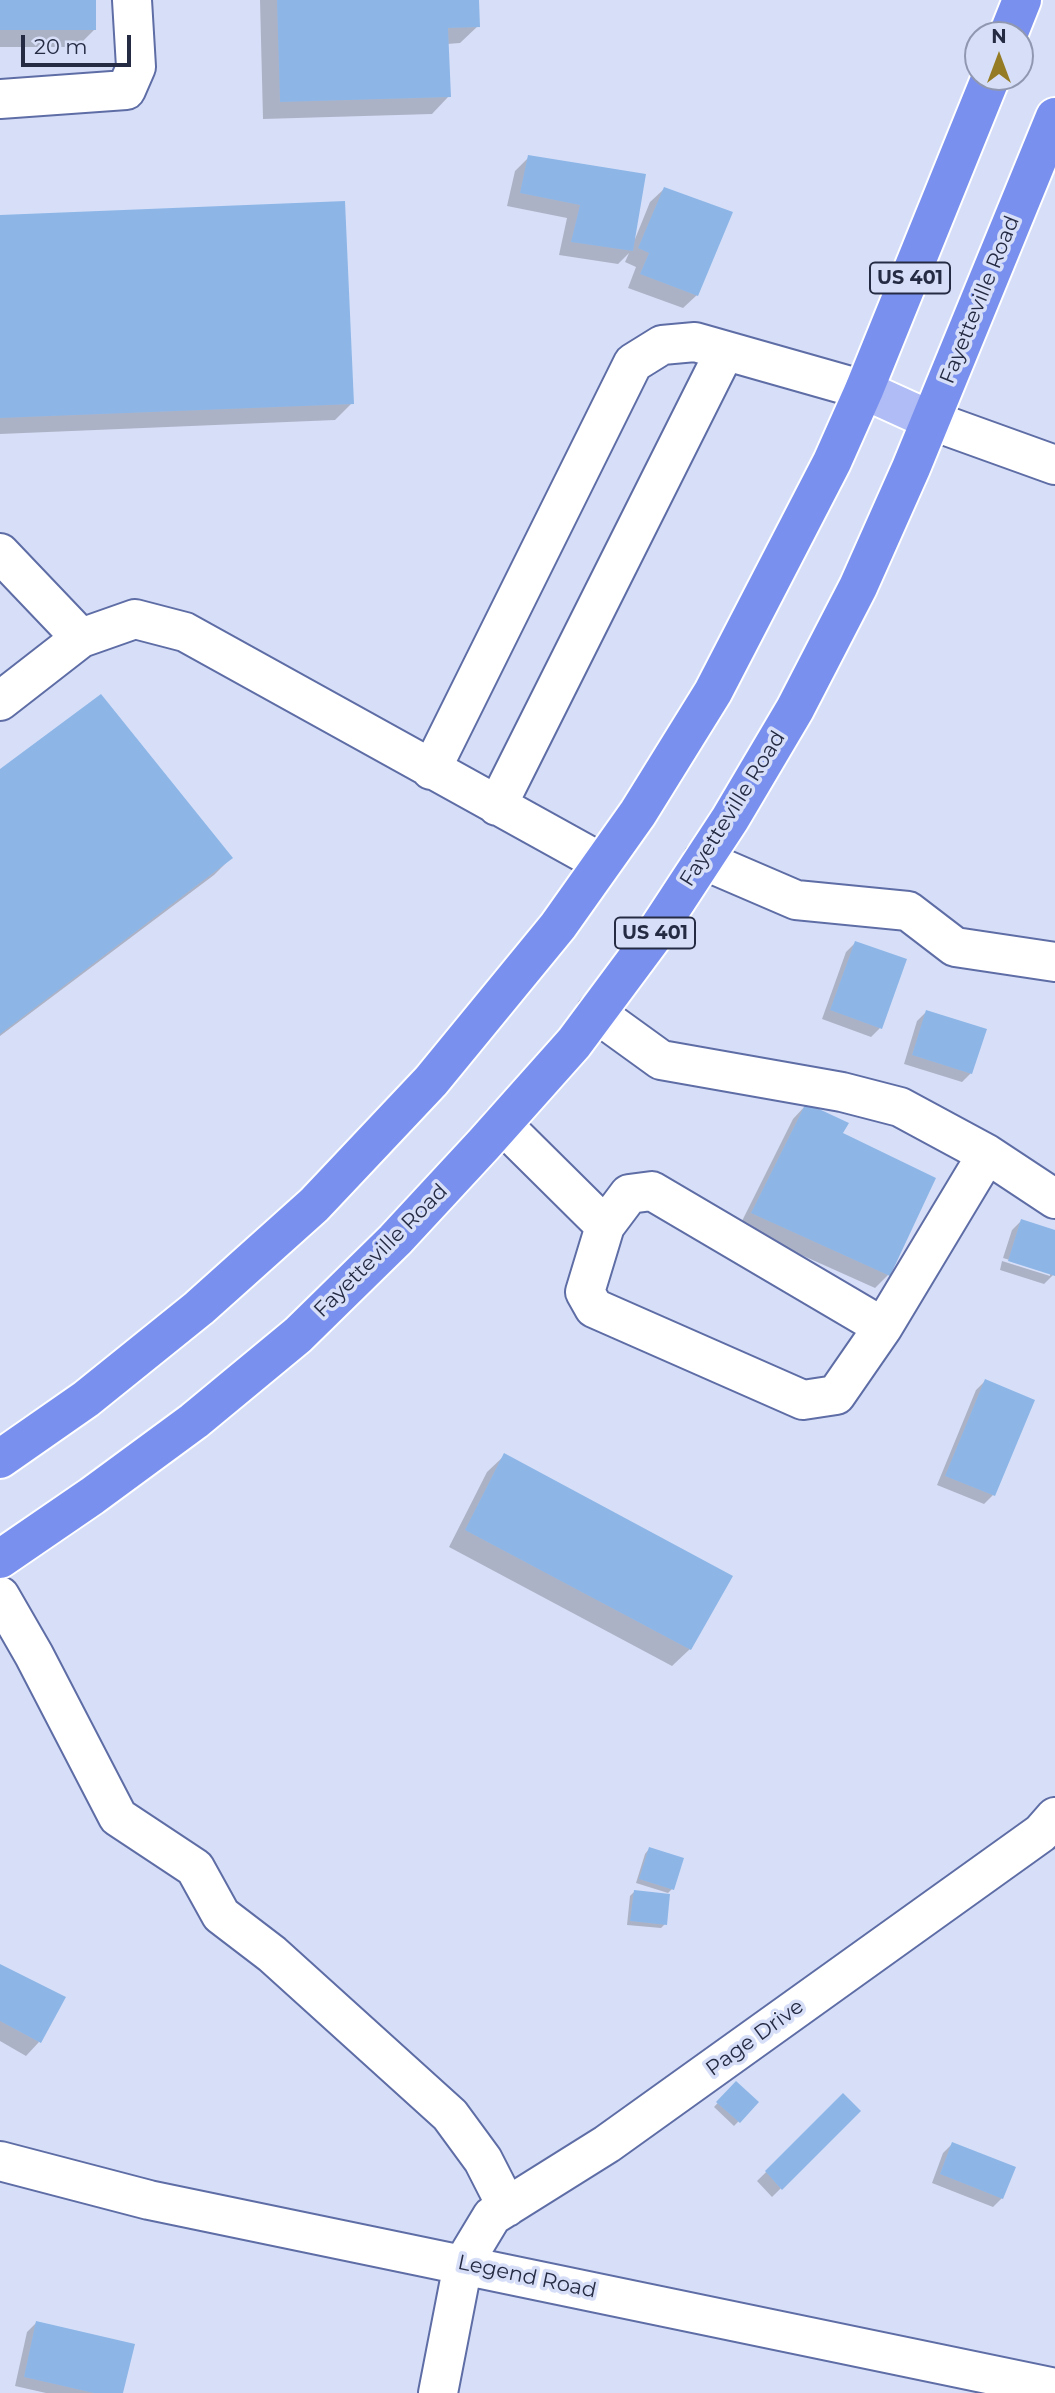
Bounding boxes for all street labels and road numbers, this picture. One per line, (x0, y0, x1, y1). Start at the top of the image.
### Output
street label: Fayetteville Road (935, 212, 1025, 388)
road number: US 401 (870, 262, 950, 294)
street label: Fayetteville Road (675, 726, 791, 892)
road number: US 401 (615, 917, 695, 948)
street label: Fayetteville Road (309, 1179, 453, 1323)
street label: Page Drive (701, 1994, 809, 2082)
street label: Legend Road (456, 2250, 598, 2304)

